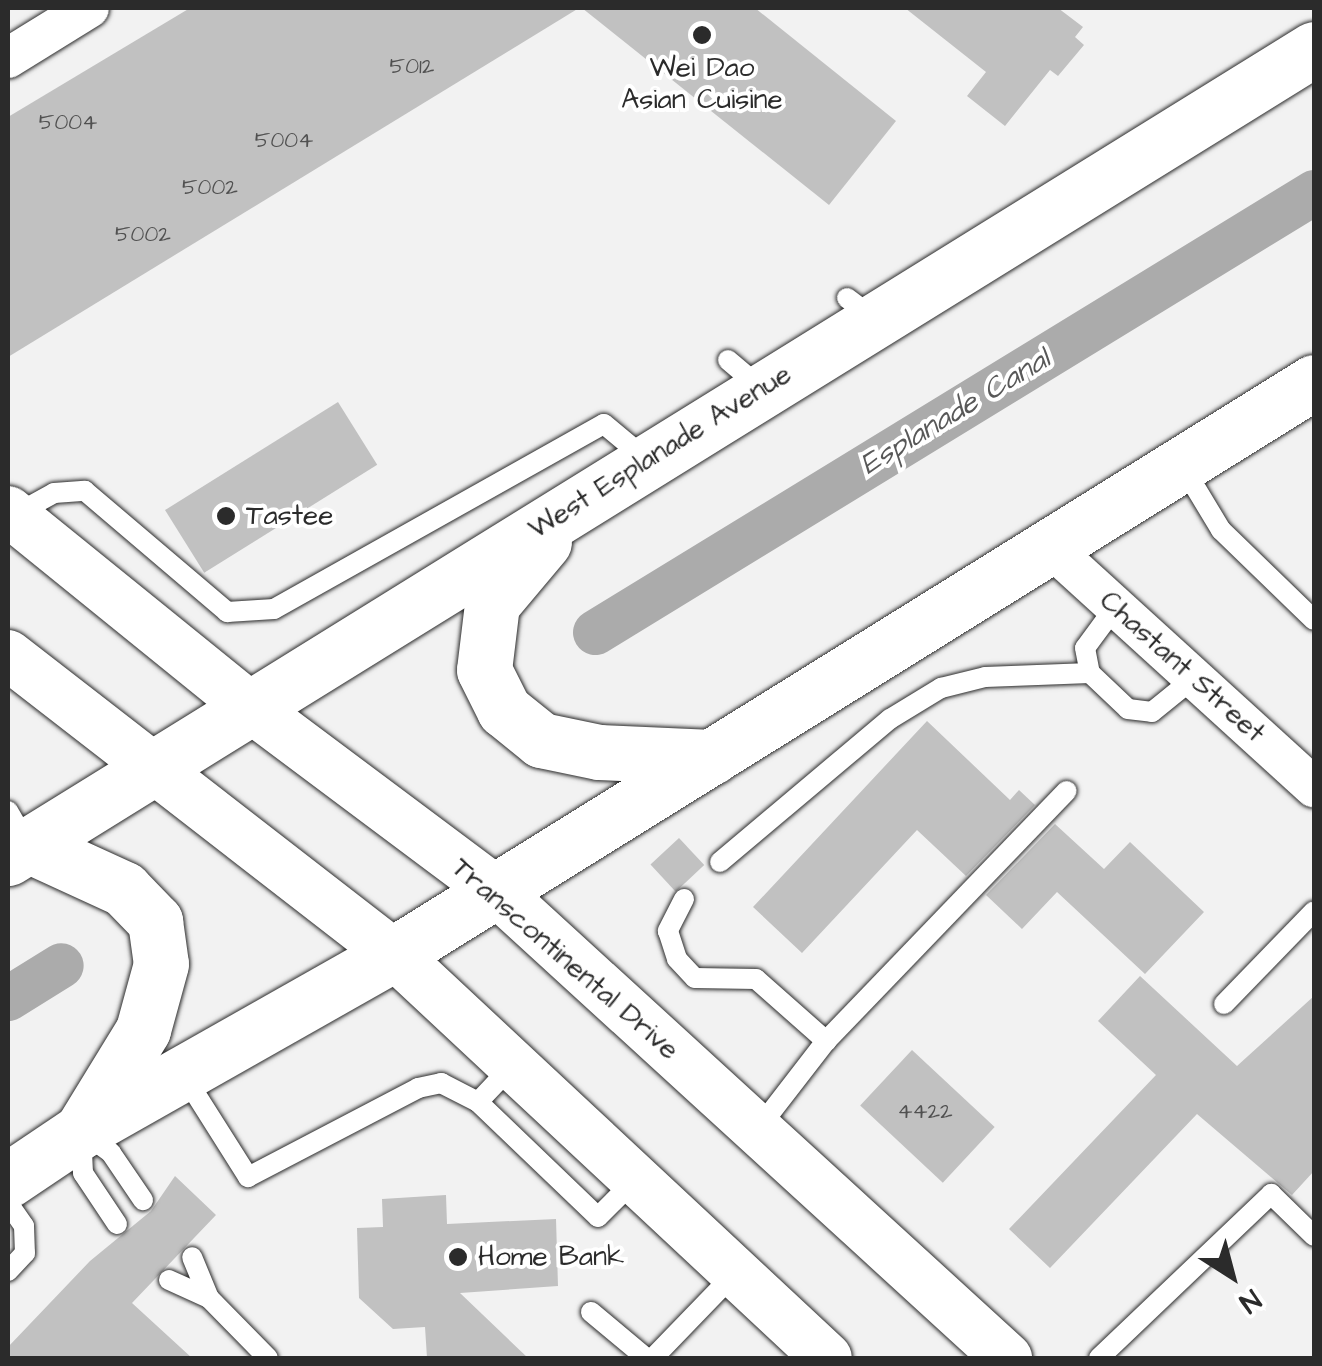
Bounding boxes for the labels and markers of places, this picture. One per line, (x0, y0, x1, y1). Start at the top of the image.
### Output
marker: Wei Dao Asian Cuisine (691, 24, 713, 46)
place label: Wei Dao Asian Cuisine (621, 51, 783, 117)
place label: Tastee (246, 499, 333, 533)
marker: Tastee (215, 505, 237, 527)
place label: Home Bank (478, 1240, 624, 1274)
marker: Home Bank (447, 1246, 469, 1268)

